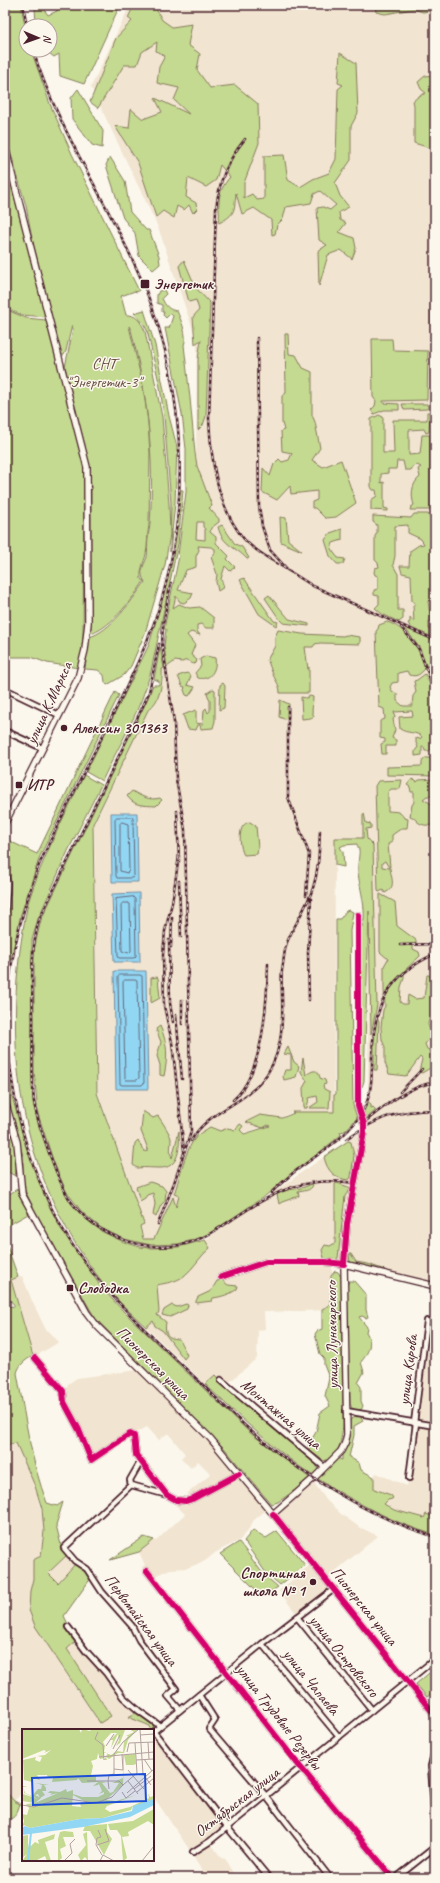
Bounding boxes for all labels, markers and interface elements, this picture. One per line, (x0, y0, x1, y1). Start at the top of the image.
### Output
north arrow (18, 18, 58, 58)
text: N (41, 35, 55, 44)
place label: Энергетик (154, 274, 215, 294)
marker: Энергетик (139, 278, 151, 290)
park label: СНТ "Энергетик-3" (67, 354, 145, 392)
street label: улица К.Маркса (21, 657, 77, 748)
place label: Алексин 301363 (72, 718, 169, 738)
marker: Алексин 301363 (59, 723, 69, 733)
place label: ИТР (27, 775, 54, 795)
marker: ИТР (14, 780, 24, 790)
place label: Слободка (78, 1278, 130, 1298)
street label: улица Луначарского (321, 1278, 343, 1390)
marker: Слободка (65, 1283, 75, 1293)
street label: Пионерская улица (112, 1322, 195, 1405)
street label: улица Кирова (394, 1332, 422, 1407)
street label: Монтажная улица (237, 1374, 326, 1454)
place label: Спортиная школа № 1 (240, 1563, 307, 1601)
street label: Пионерская улица (326, 1563, 403, 1651)
street label: Первомайская улица (100, 1570, 183, 1671)
marker: Спортиная школа № 1 (308, 1577, 318, 1587)
street label: улица Островского (304, 1610, 384, 1702)
street label: улица Чапаева (278, 1644, 344, 1720)
street label: улица Трудовые Резервы (231, 1660, 327, 1775)
inset map (22, 1729, 154, 1861)
street label: Октябрьская улица (191, 1762, 285, 1841)

